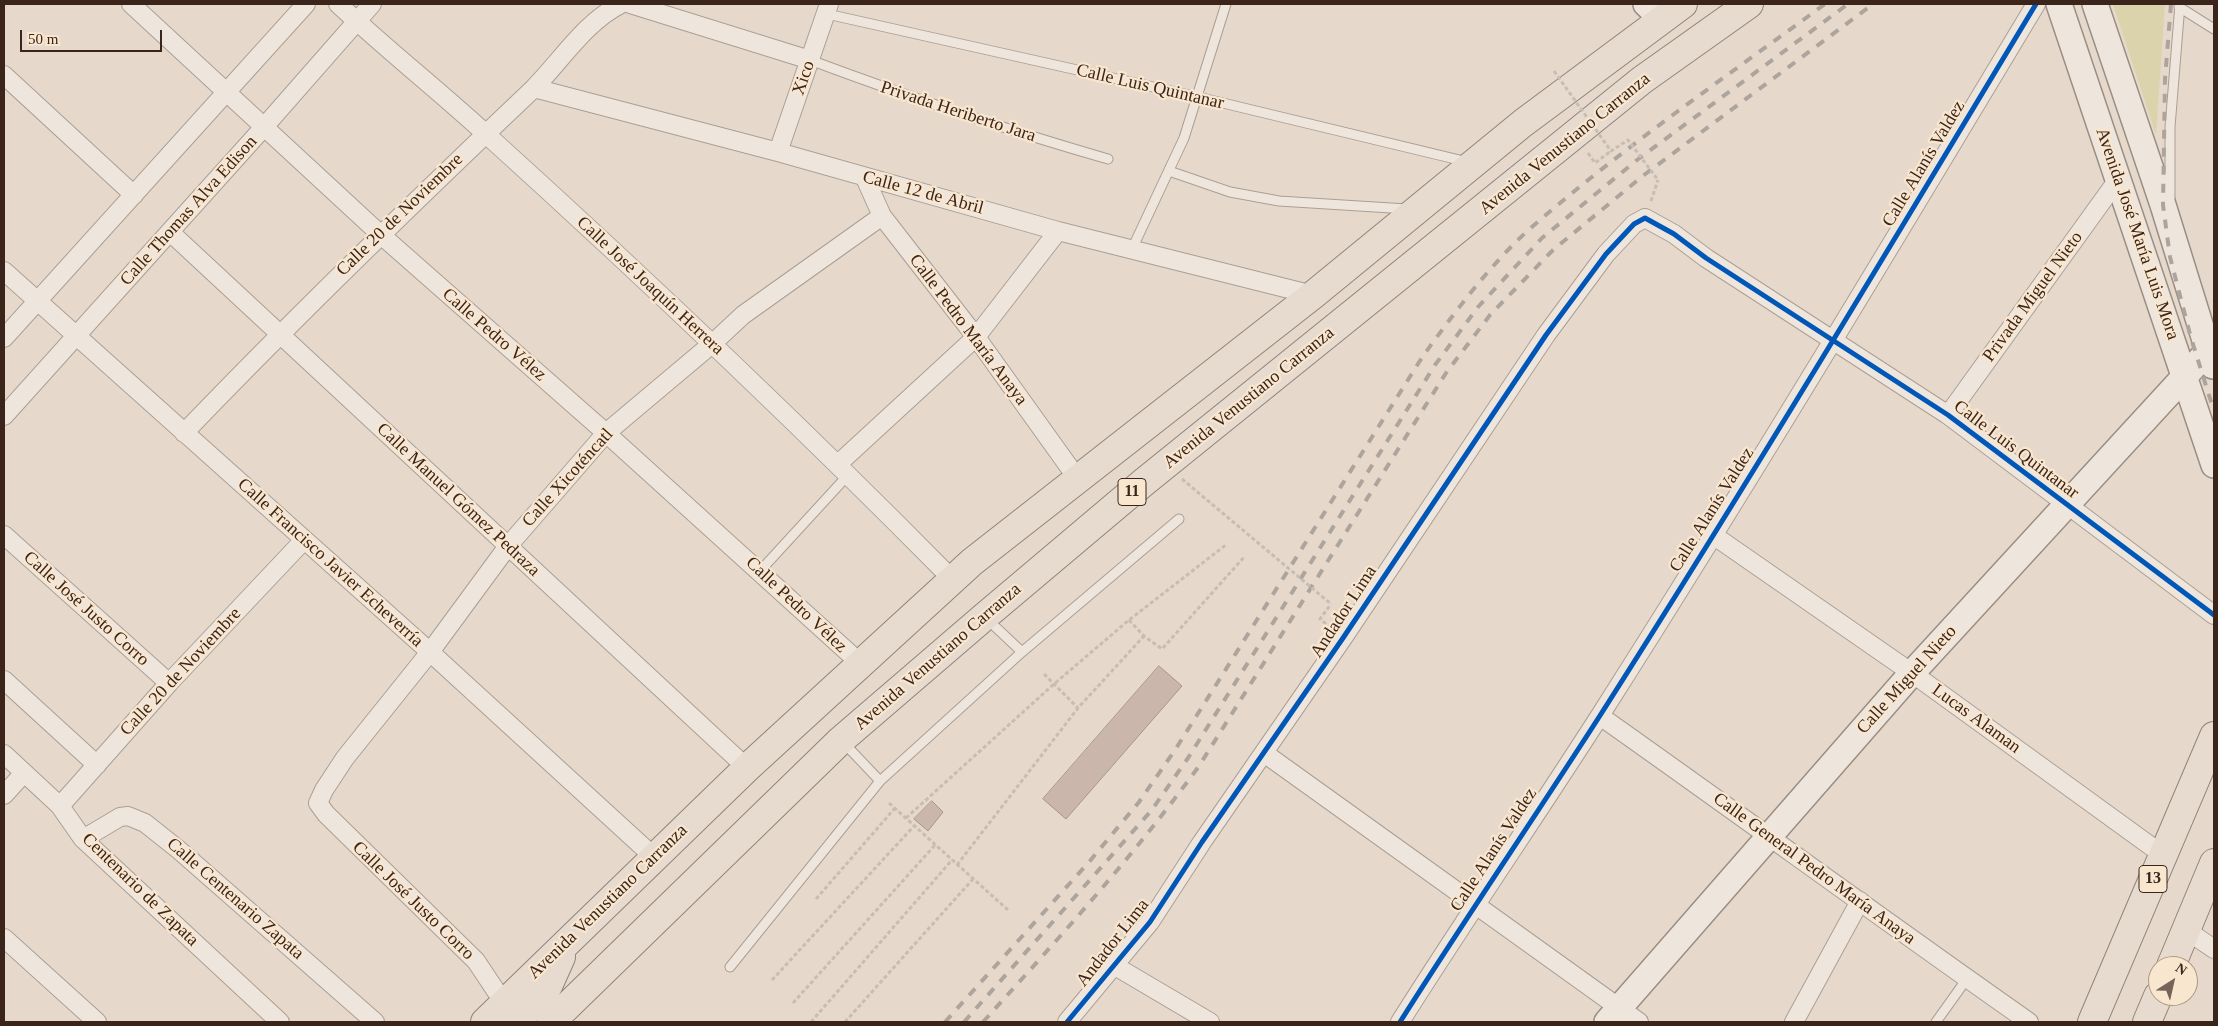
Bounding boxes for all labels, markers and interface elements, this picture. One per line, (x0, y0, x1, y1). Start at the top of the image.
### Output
scale bar (22, 20, 165, 52)
text: 50 m (28, 31, 58, 47)
street label: Xico (788, 58, 820, 98)
street label: Calle Luis Quintanar (1074, 59, 1226, 115)
street label: Avenida Venustiano Carranza (1475, 68, 1655, 220)
street label: Privada Heriberto Jara (878, 77, 1038, 147)
street label: Calle Alanís Valdez (1878, 97, 1970, 231)
street label: Avenida José María Luis Mora (2091, 125, 2183, 343)
street label: Calle Thomas Alva Edison (116, 132, 262, 290)
street label: Calle 20 de Noviembre (332, 149, 468, 281)
street label: Calle 12 de Abril (860, 166, 986, 220)
street label: Calle José Joaquín Herrera (572, 212, 728, 360)
street label: Privada Miguel Nieto (1978, 228, 2088, 366)
street label: Calle Pedro María Anaya (904, 250, 1032, 410)
street label: Calle Pedro Vélez (438, 284, 550, 386)
street label: Avenida Venustiano Carranza (1159, 322, 1339, 474)
street label: Calle Luis Quintanar (1949, 396, 2083, 504)
street label: Calle Manuel Gómez Pedraza (372, 419, 544, 581)
street label: Calle Xicoténcatl (518, 424, 618, 532)
street label: Calle Alanís Valdez (1665, 444, 1759, 576)
street label: Calle Francisco Javier Echeverría (233, 474, 427, 652)
road number: 11 (1118, 478, 1146, 506)
street label: Calle José Justo Corro (19, 547, 153, 671)
street label: Calle Pedro Vélez (741, 552, 851, 658)
street label: Andador Lima (1306, 562, 1382, 662)
street label: Avenida Venustiano Carranza (850, 579, 1026, 735)
street label: Calle 20 de Noviembre (116, 603, 246, 741)
street label: Calle Miguel Nieto (1852, 621, 1962, 739)
street label: Lucas Alaman (1927, 680, 2025, 758)
street label: Calle Alanís Valdez (1446, 784, 1542, 916)
street label: Calle General Pedro María Anaya (1709, 788, 1919, 950)
street label: Avenida Venustiano Carranza (524, 820, 692, 984)
street label: Centenario de Zapata (77, 829, 203, 951)
street label: Calle Centenario Zapata (162, 833, 308, 965)
street label: Calle José Justo Corro (347, 837, 479, 965)
road number: 13 (2139, 866, 2167, 892)
street label: Andador Lima (1072, 895, 1154, 991)
north arrow (2148, 956, 2198, 1006)
text: N (2173, 960, 2190, 978)

